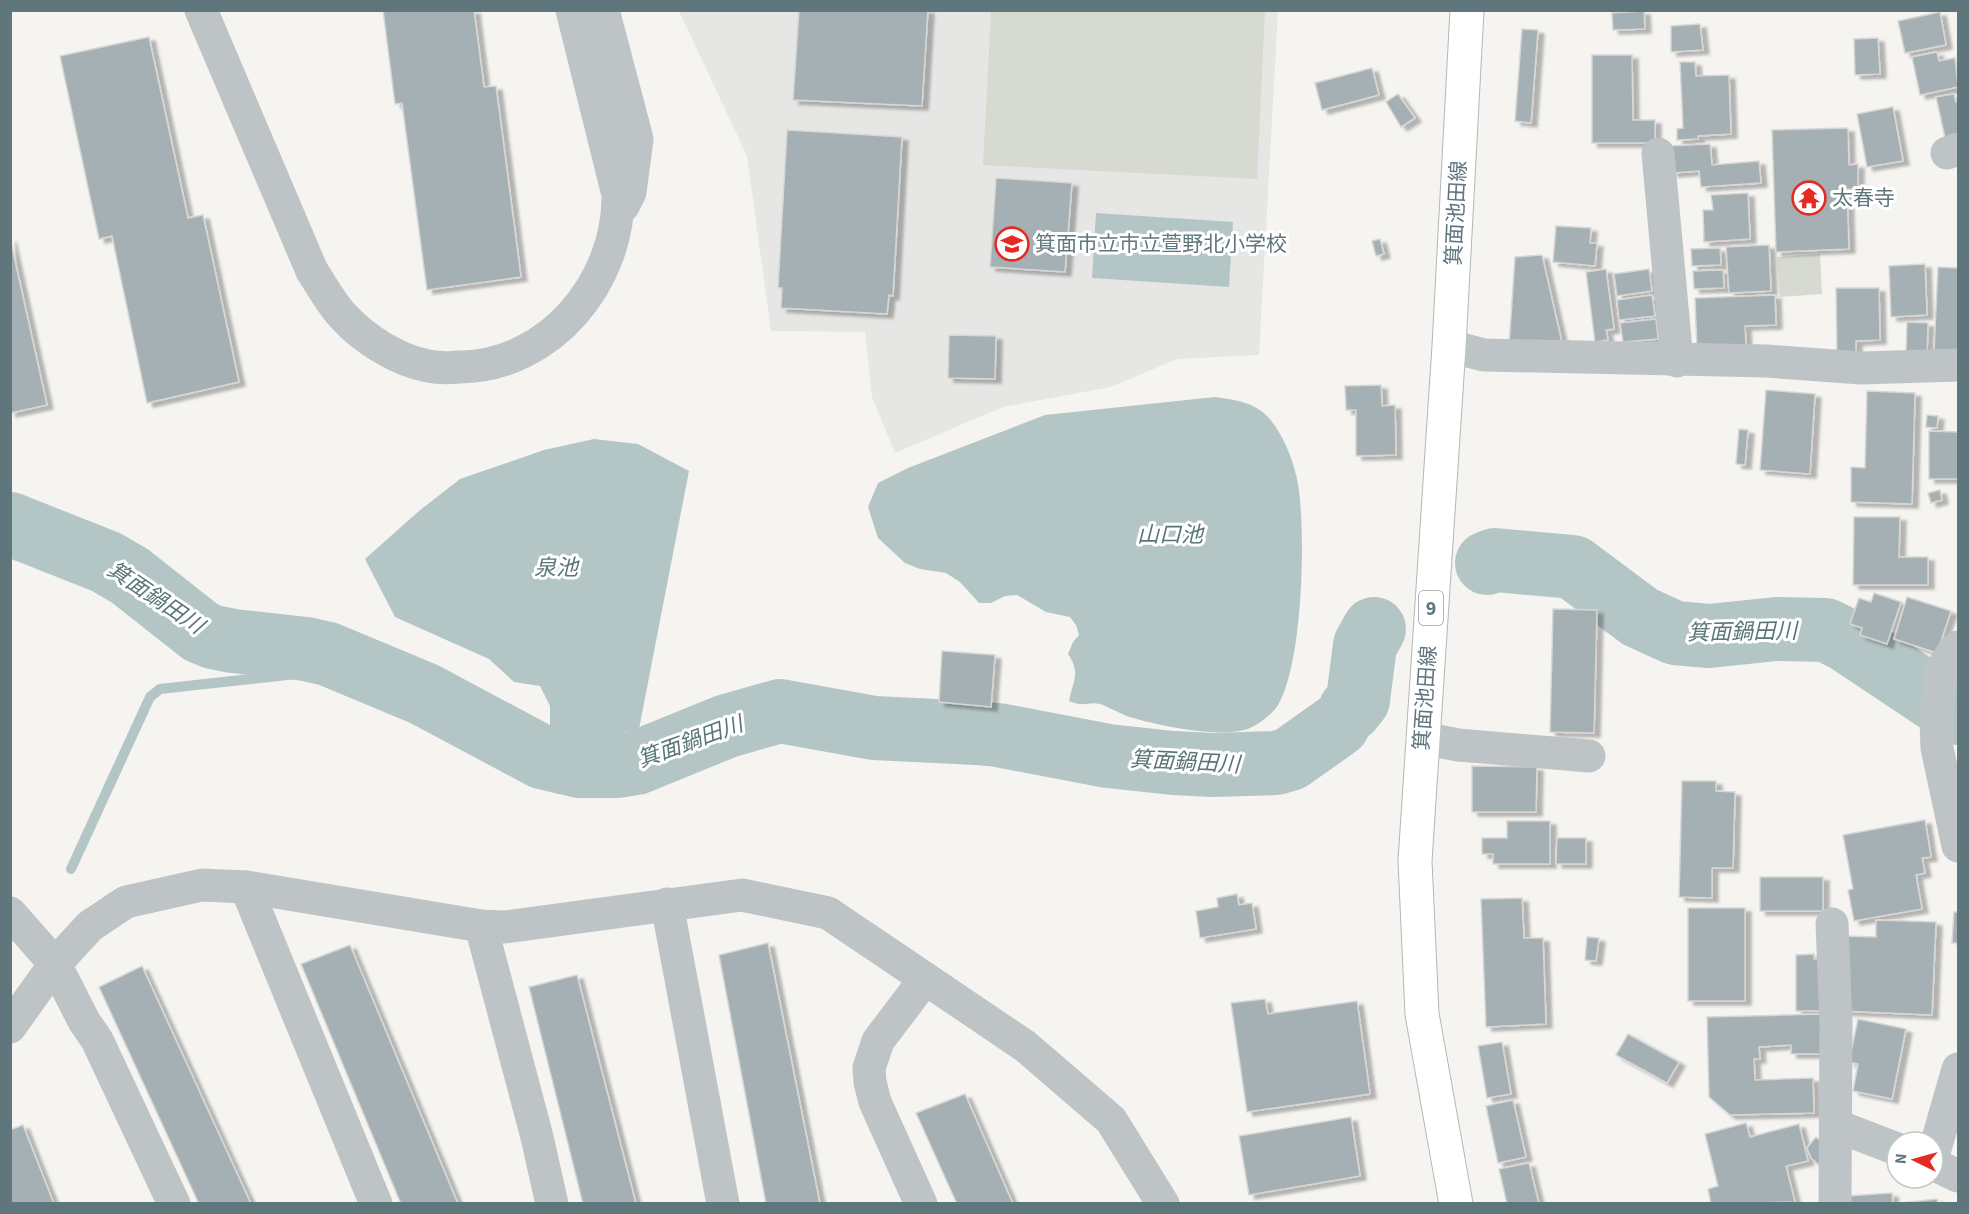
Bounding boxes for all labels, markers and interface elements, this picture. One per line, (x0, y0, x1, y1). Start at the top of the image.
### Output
street label: 箕面池田線 (1438, 160, 1474, 266)
temple icon: 太春寺 (1791, 180, 1827, 216)
place label: 太春寺 (1832, 183, 1895, 213)
school or university icon: 箕面市立市立萱野北小学校 (994, 226, 1030, 262)
place label: 箕面市立市立萱野北小学校 (1035, 229, 1287, 259)
water label: 山口池 (1137, 519, 1205, 551)
water label: 泉池 (534, 552, 580, 584)
water label: 箕面鍋田川 (101, 554, 212, 643)
road number: 9 (1419, 591, 1443, 625)
water label: 箕面鍋田川 (1687, 615, 1799, 649)
street label: 箕面池田線 (1406, 645, 1444, 751)
water label: 箕面鍋田川 (633, 707, 749, 776)
water label: 箕面鍋田川 (1129, 743, 1243, 781)
north arrow (1885, 1130, 1945, 1190)
text: N (1890, 1153, 1912, 1165)

